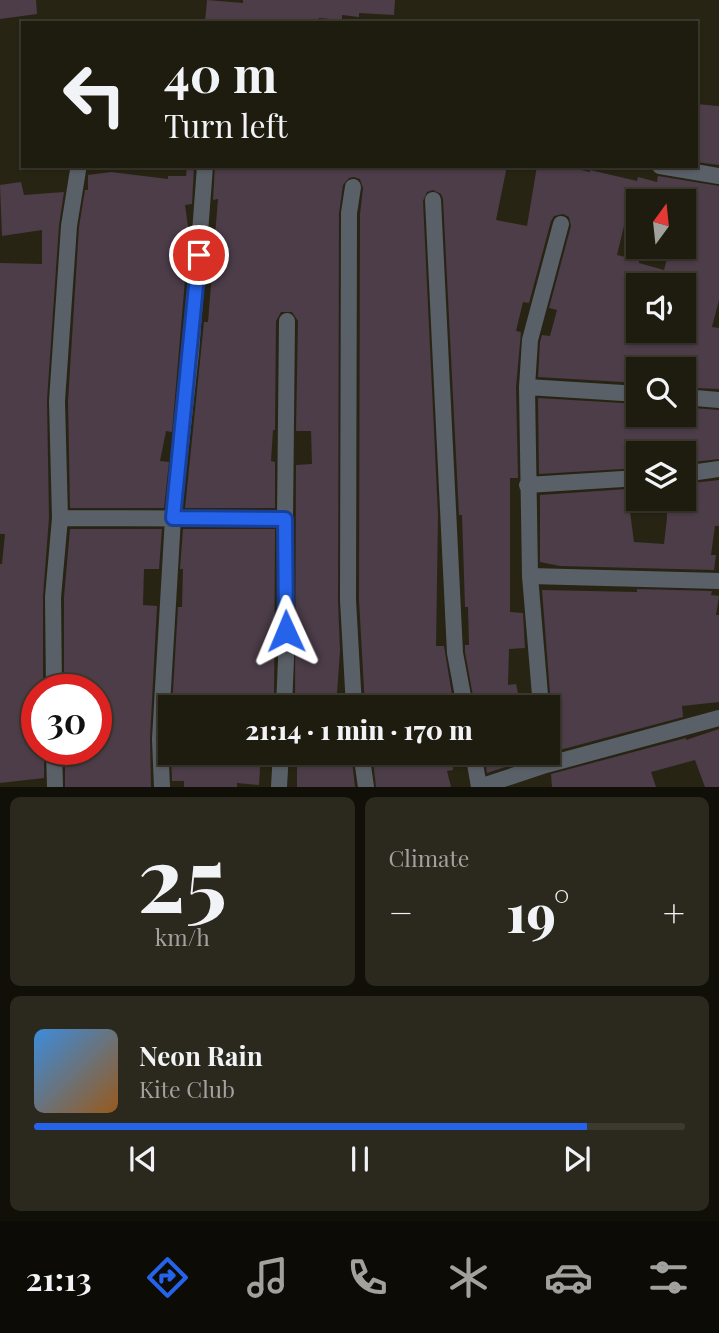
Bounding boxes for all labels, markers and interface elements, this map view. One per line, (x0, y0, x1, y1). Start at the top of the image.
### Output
text: 40 m (164, 40, 277, 105)
icon: left (49, 49, 140, 140)
text: Turn left (164, 103, 288, 146)
north arrow (626, 189, 696, 259)
map controls (626, 189, 696, 511)
pin (169, 225, 229, 285)
icon: arrive (180, 236, 218, 274)
button: sound (626, 273, 696, 343)
button: search (626, 357, 696, 427)
button: layers (626, 441, 696, 511)
position arrow (249, 594, 323, 668)
speed limit sign: 30 (21, 674, 112, 765)
text: 21:14 · 1 min · 170 m (245, 712, 473, 747)
text: 25 (138, 815, 227, 936)
text: Climate (389, 842, 469, 873)
text: 19° (506, 877, 570, 946)
text: − (389, 886, 413, 937)
text: + (663, 886, 685, 937)
text: km/h (155, 921, 210, 952)
text: Neon Rain (139, 1038, 263, 1073)
text: Kite Club (139, 1073, 235, 1104)
icon: previous (124, 1140, 162, 1178)
icon: pause (341, 1140, 379, 1178)
icon: next (558, 1140, 596, 1178)
icon: directions (143, 1253, 192, 1302)
icon: music (243, 1253, 292, 1302)
icon: phone (343, 1253, 392, 1302)
icon: climate (444, 1253, 493, 1302)
icon: car (544, 1253, 593, 1302)
icon: filters (644, 1253, 693, 1302)
text: 21:13 (26, 1256, 92, 1299)

